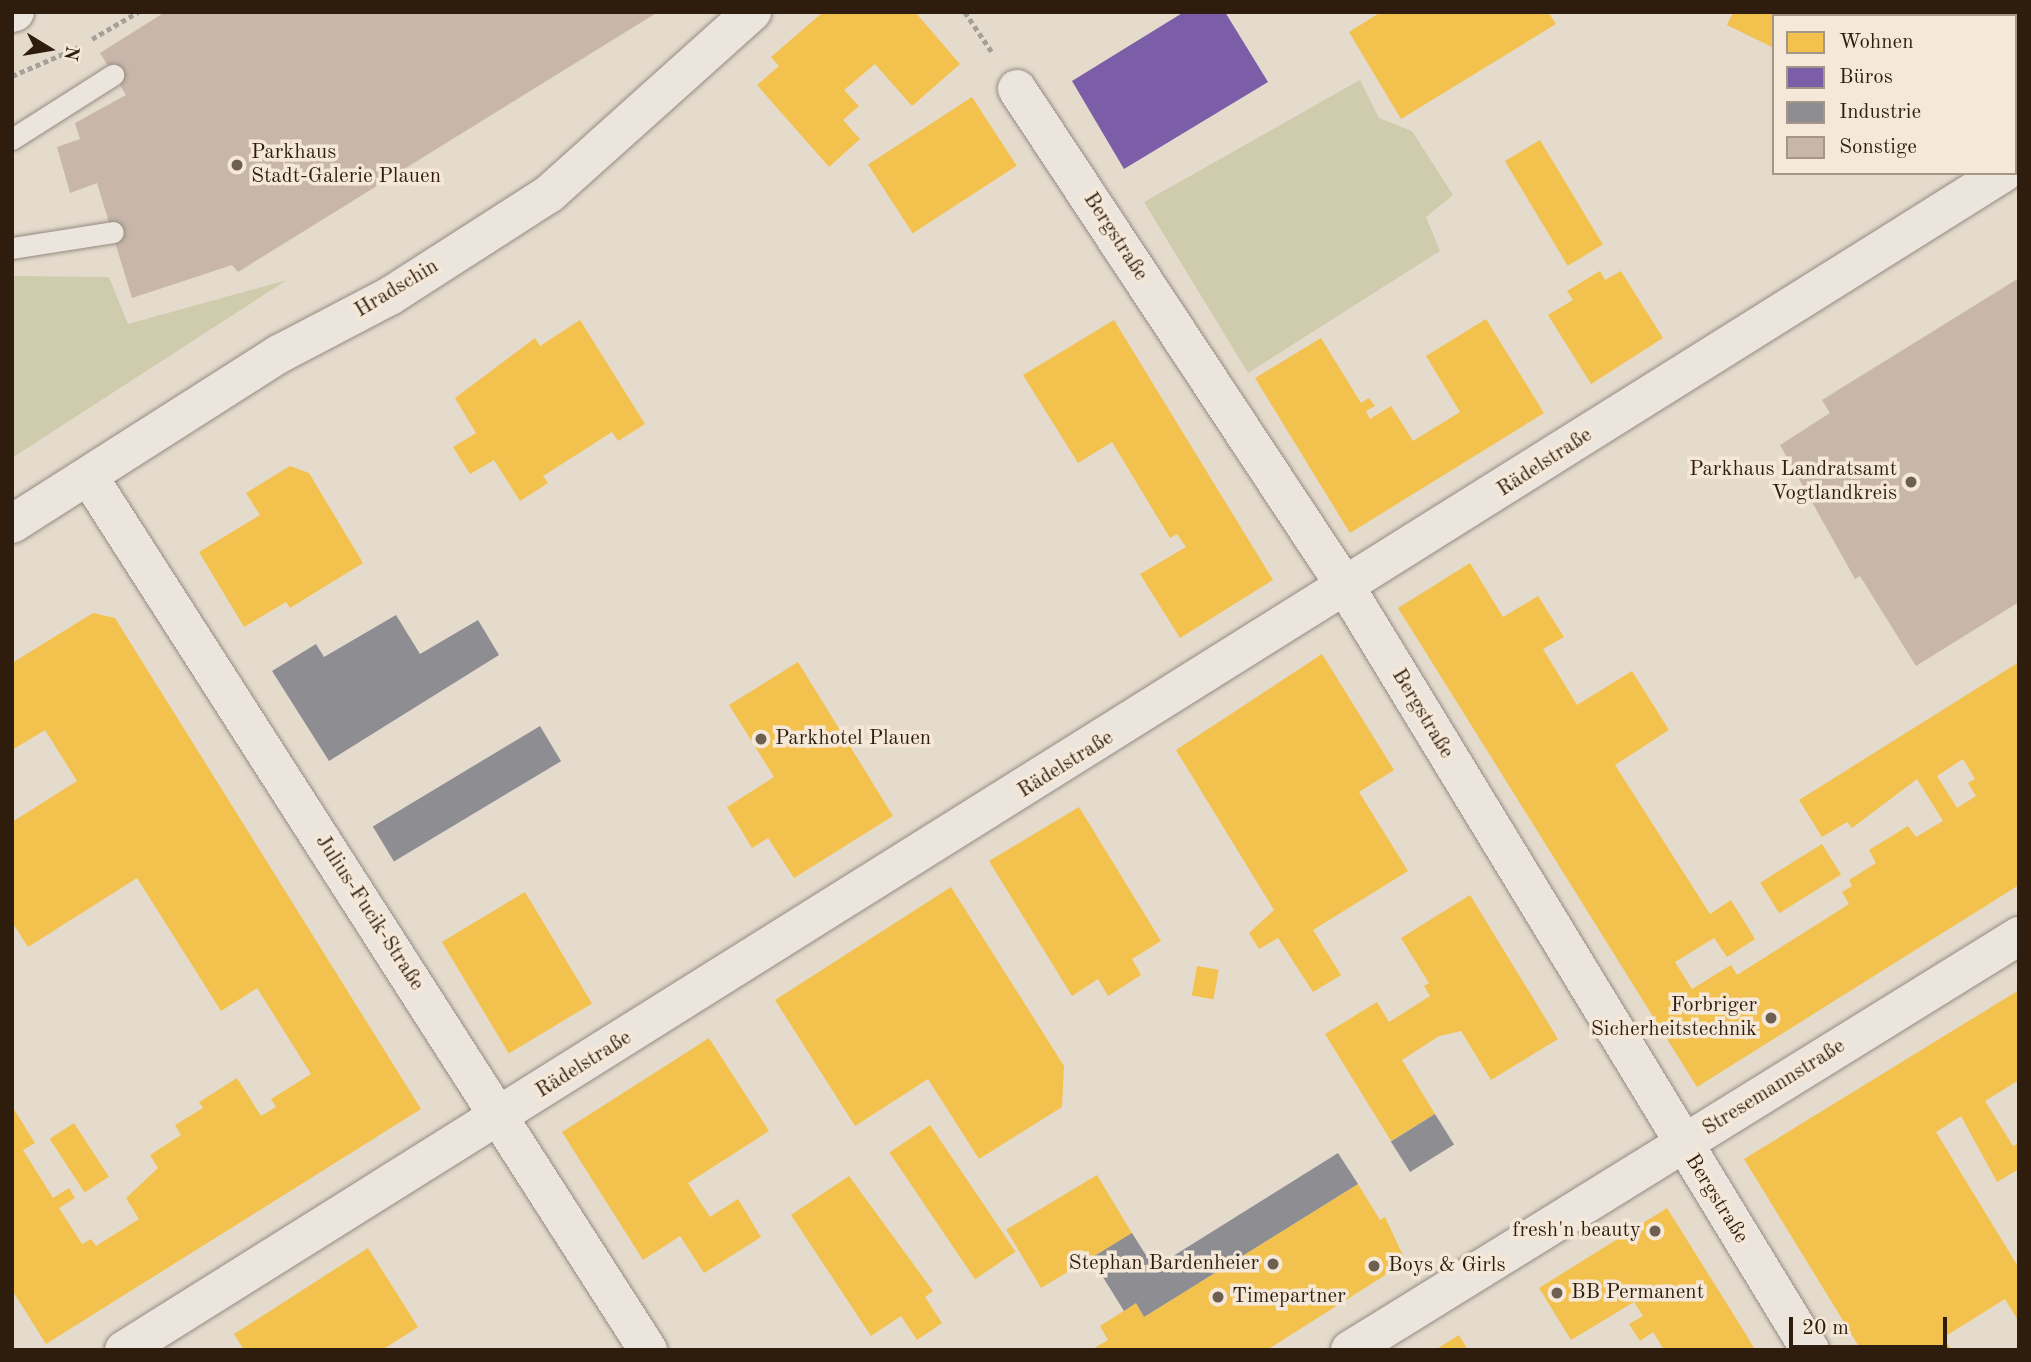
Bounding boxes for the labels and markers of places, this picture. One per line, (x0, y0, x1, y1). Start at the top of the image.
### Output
place label: Parkhaus Stadt-Galerie Plauen (251, 140, 441, 190)
marker: Parkhaus Stadt-Galerie Plauen (229, 157, 245, 173)
place label: Parkhaus Landratsamt Vogtlandkreis (1689, 457, 1897, 507)
marker: Parkhaus Landratsamt Vogtlandkreis (1903, 474, 1919, 490)
place label: Parkhotel Plauen (775, 726, 931, 752)
marker: Parkhotel Plauen (753, 731, 769, 747)
place label: Forbriger Sicherheitstechnik (1591, 993, 1757, 1043)
marker: Forbriger Sicherheitstechnik (1763, 1010, 1779, 1026)
place label: fresh'n beauty (1513, 1218, 1641, 1244)
marker: fresh'n beauty (1647, 1223, 1663, 1239)
place label: Stephan Bardenheier (1069, 1251, 1259, 1277)
place label: Boys & Girls (1388, 1253, 1506, 1279)
marker: Stephan Bardenheier (1265, 1256, 1281, 1272)
marker: Boys & Girls (1366, 1258, 1382, 1274)
place label: BB Permanent (1571, 1280, 1704, 1306)
place label: Timepartner (1232, 1284, 1346, 1310)
marker: BB Permanent (1549, 1285, 1565, 1301)
marker: Timepartner (1210, 1289, 1226, 1305)

